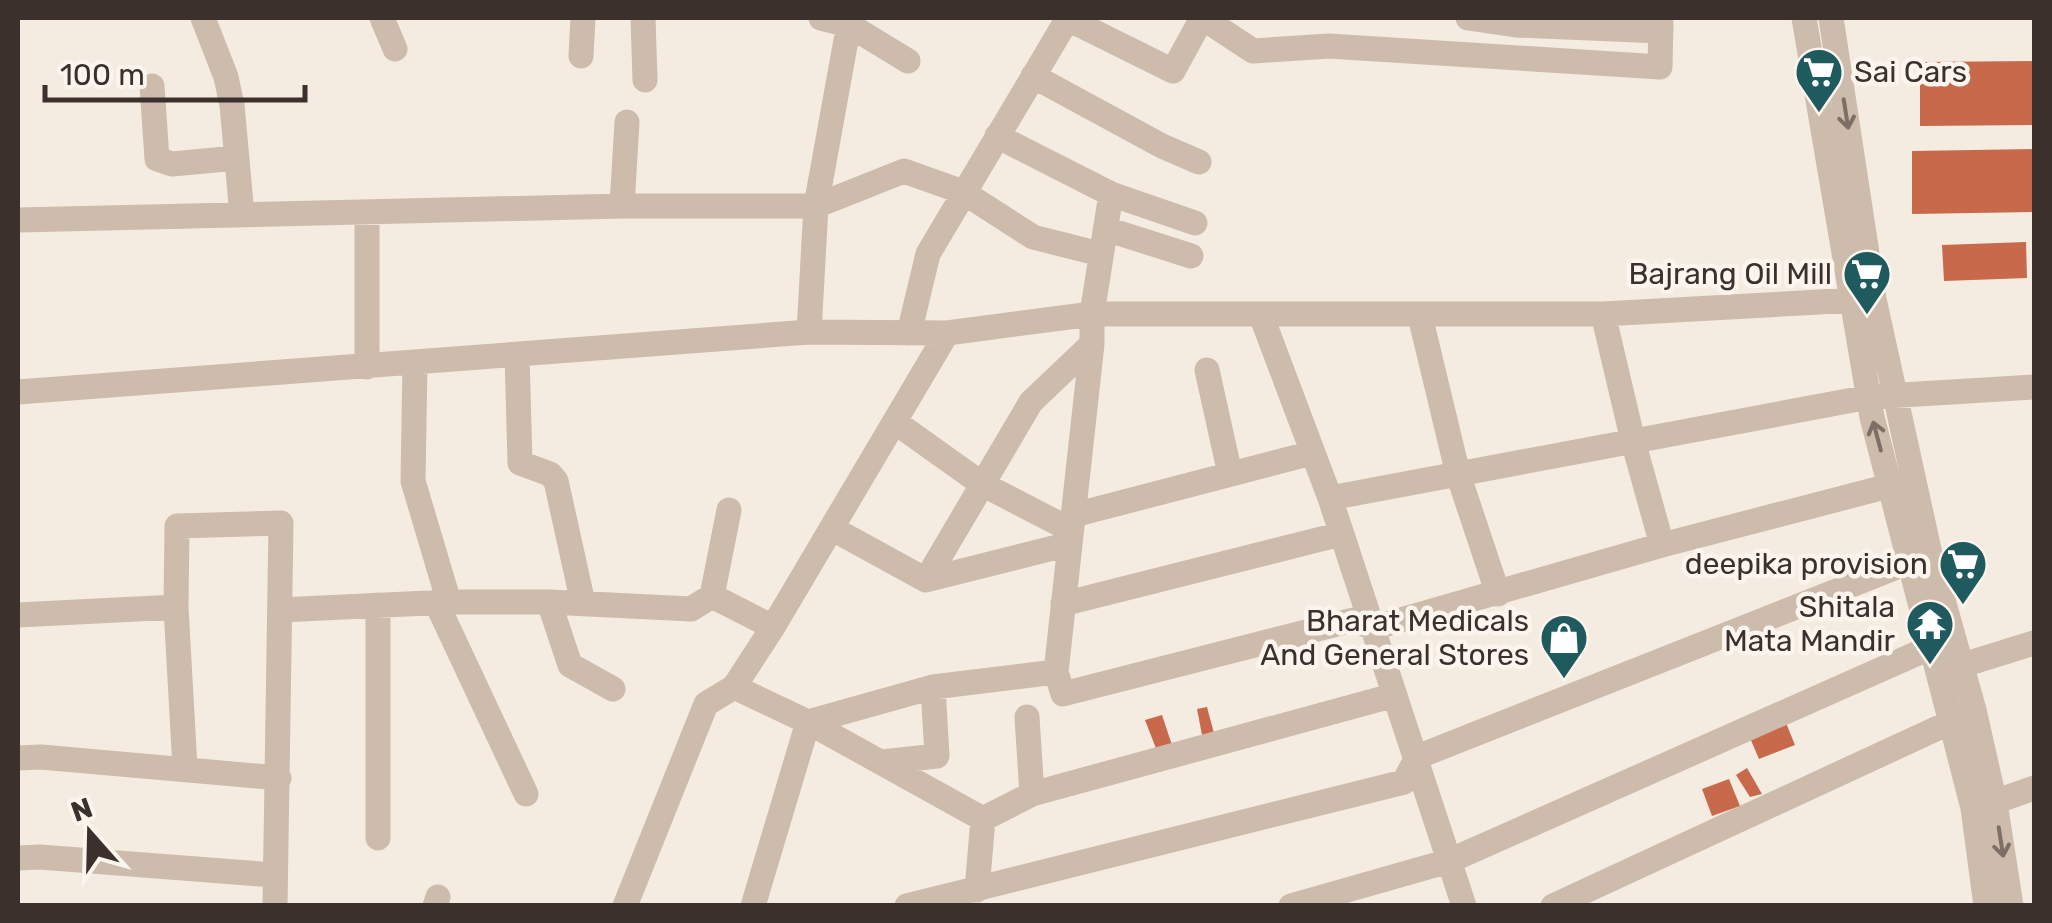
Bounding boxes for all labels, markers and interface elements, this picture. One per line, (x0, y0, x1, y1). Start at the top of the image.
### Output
scale bar (45, 40, 305, 102)
supermarket icon: Sai Cars (1793, 46, 1845, 114)
place label: Sai Cars (1854, 54, 1967, 90)
text: 100 m (60, 57, 145, 93)
one-way arrow (1837, 97, 1855, 130)
supermarket icon: Bajrang Oil Mill (1841, 248, 1893, 316)
place label: Bajrang Oil Mill (1628, 256, 1832, 292)
one-way arrow (1867, 421, 1886, 452)
supermarket icon: deepika provision (1937, 538, 1989, 606)
place label: deepika provision (1685, 546, 1928, 582)
place label: Shitala Mata Mandir (1724, 589, 1896, 659)
temple icon: Shitala Mata Mandir (1904, 598, 1956, 666)
place label: Bharat Medicals And General Stores (1260, 603, 1529, 673)
shop icon: Bharat Medicals And General Stores (1538, 612, 1590, 680)
north arrow (40, 783, 140, 883)
text: N (67, 791, 97, 829)
one-way arrow (1992, 825, 2011, 857)

